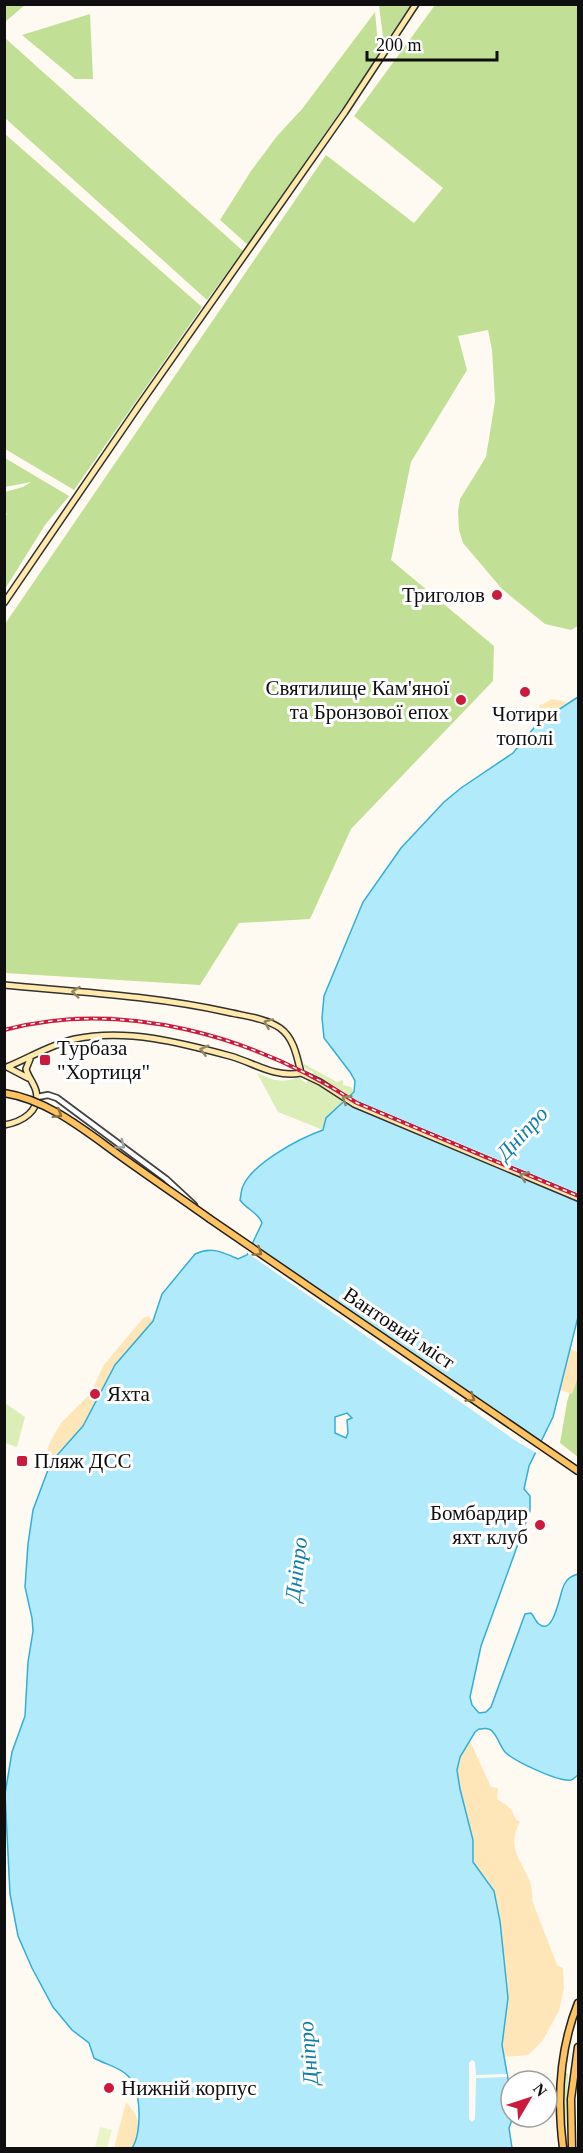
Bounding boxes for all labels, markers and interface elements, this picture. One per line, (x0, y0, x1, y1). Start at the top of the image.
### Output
scale bar (367, 24, 498, 62)
text: 200 m (376, 35, 422, 55)
place label: Триголов (402, 583, 485, 607)
marker: Триголов (490, 588, 504, 602)
place label: Святилище Кам'яної та Бронзової епох (265, 676, 449, 724)
marker: Чотири тополі (518, 685, 532, 699)
marker: Святилище Кам'яної та Бронзової епох (454, 693, 468, 707)
place label: Чотири тополі (492, 702, 558, 750)
one-way arrow (71, 986, 80, 999)
one-way arrow (263, 1018, 274, 1030)
place label: Турбаза "Хортиця" (57, 1036, 150, 1084)
one-way arrow (199, 1045, 210, 1057)
marker: Турбаза "Хортиця" (38, 1053, 52, 1067)
one-way arrow (341, 1095, 352, 1106)
water label: Дніпро (490, 1101, 553, 1166)
one-way arrow (52, 1107, 63, 1118)
one-way arrow (114, 1138, 125, 1149)
one-way arrow (520, 1171, 531, 1183)
one-way arrow (251, 1245, 262, 1256)
street label: Вантовий міст (339, 1282, 459, 1374)
place label: Яхта (107, 1382, 150, 1406)
marker: Яхта (88, 1387, 102, 1401)
one-way arrow (464, 1391, 475, 1402)
place label: Пляж ДСС (34, 1449, 131, 1473)
marker: Пляж ДСС (15, 1454, 29, 1468)
place label: Бомбардир яхт клуб (430, 1501, 528, 1549)
marker: Бомбардир яхт клуб (533, 1518, 547, 1532)
water label: Дніпро (279, 1536, 312, 1604)
water label: Дніпро (293, 2020, 323, 2088)
north arrow (499, 2069, 559, 2129)
place label: Нижній корпус (121, 2076, 257, 2100)
text: N (530, 2080, 551, 2100)
marker: Нижній корпус (102, 2081, 116, 2095)

